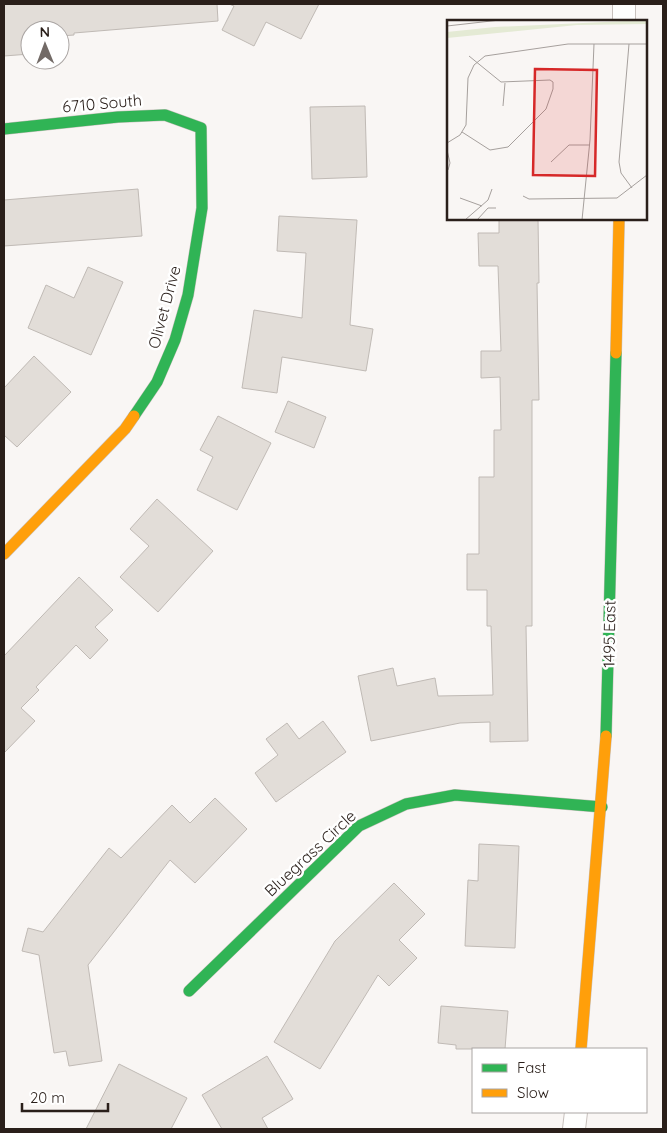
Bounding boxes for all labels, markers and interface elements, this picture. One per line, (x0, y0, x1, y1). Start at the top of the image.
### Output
north arrow (20, 20, 70, 70)
inset map (447, 20, 647, 220)
text: N (39, 23, 50, 41)
street label: 6710 South (61, 90, 143, 116)
street label: Olivet Drive (143, 263, 185, 351)
street label: 1495 East (598, 600, 620, 668)
street label: Bluegrass Circle (260, 806, 360, 900)
legend (472, 1048, 647, 1113)
text: Fast (517, 1058, 546, 1077)
scale bar (22, 1080, 109, 1112)
text: Slow (517, 1083, 549, 1102)
text: 20 m (30, 1088, 65, 1107)

